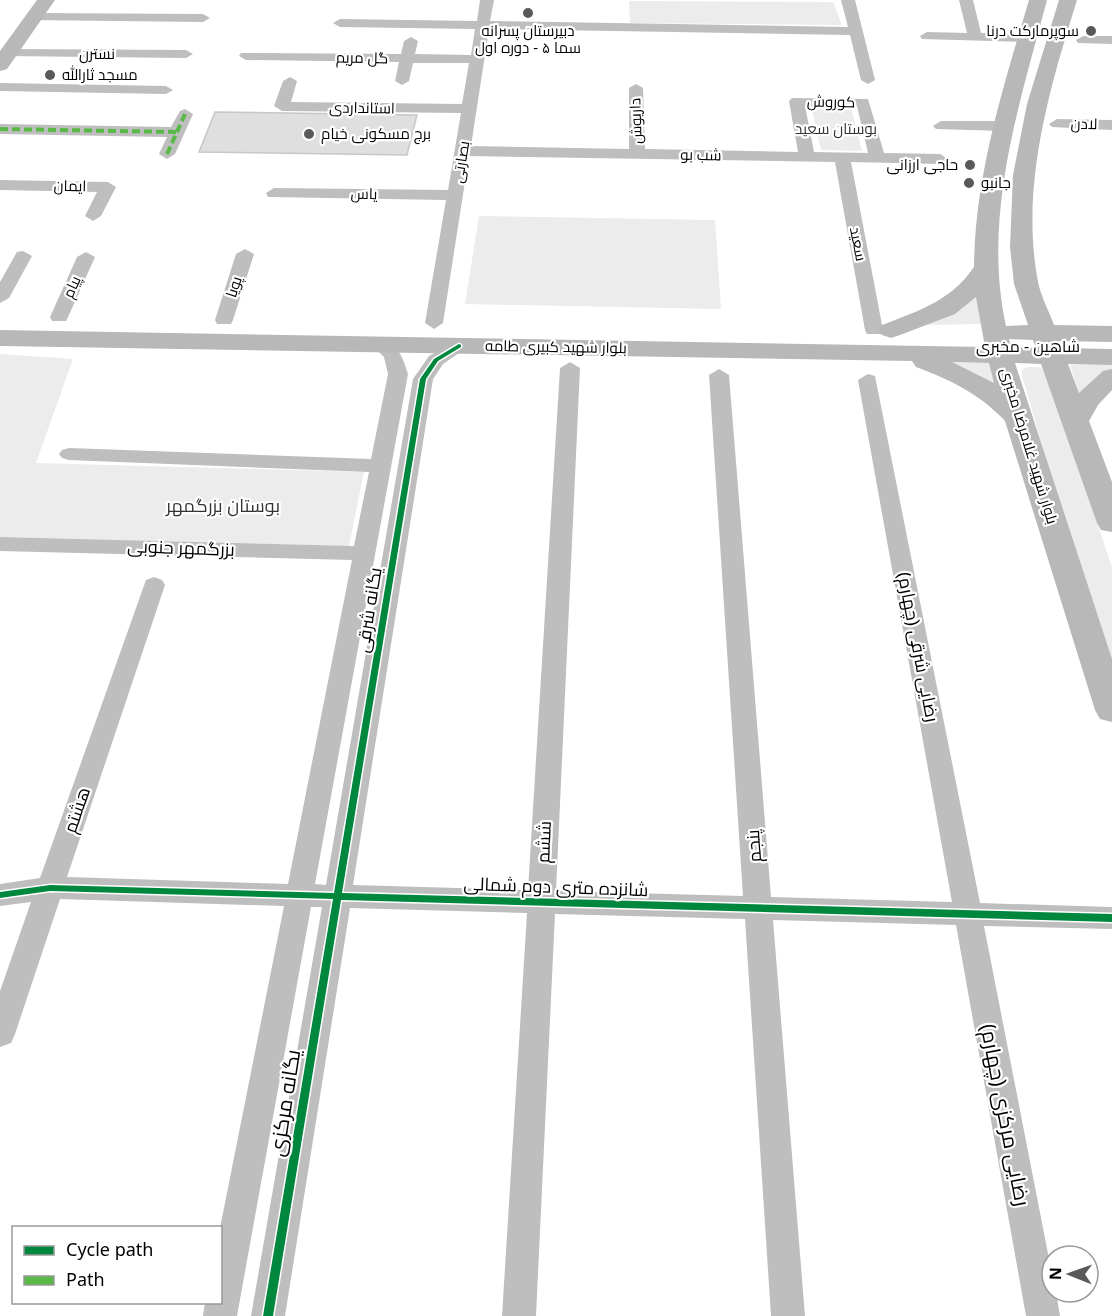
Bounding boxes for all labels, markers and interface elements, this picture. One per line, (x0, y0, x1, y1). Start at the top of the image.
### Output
marker: دبیرستان پسرانه سما ۵ - دوره اول (521, 6, 535, 20)
place label: دبیرستان پسرانه سما ۵ - دوره اول (475, 20, 581, 57)
place label: سوپرمارکت درنا (986, 20, 1079, 41)
marker: سوپرمارکت درنا (1084, 24, 1098, 38)
street label: نسترن (79, 43, 115, 64)
street label: گل مریم (336, 47, 388, 68)
place label: مسجد ثارالله (62, 64, 138, 84)
marker: مسجد ثارالله (43, 68, 57, 82)
street label: کوروش (807, 91, 855, 112)
street label: استانداردی (329, 96, 395, 119)
street label: داریوش (624, 98, 647, 144)
street label: لادن (1070, 113, 1098, 134)
park label: بوستان سعید (795, 118, 877, 139)
place label: برج مسکونی خیام (321, 123, 431, 145)
marker: برج مسکونی خیام (302, 127, 316, 141)
street label: بصارتی (447, 139, 474, 185)
street label: شب بو (680, 144, 722, 164)
place label: حاجی ارزانی (887, 154, 958, 175)
marker: حاجی ارزانی (963, 158, 977, 172)
place label: جانبو (981, 172, 1011, 192)
street label: ایمان (54, 175, 86, 196)
marker: جانبو (962, 176, 976, 190)
street label: یاس (351, 183, 377, 204)
street label: سعید (846, 225, 872, 263)
street label: پیام (57, 272, 86, 301)
street label: پویا (220, 274, 247, 300)
street label: بلوار شهید کبیری طامه (485, 335, 627, 358)
district label: شاهین - مخبری (976, 335, 1080, 357)
street label: بلوار شهید غلامرضا مخبری (996, 365, 1063, 527)
park label: بوستان بزرگمهر (165, 493, 280, 517)
street label: بزرگمهر جنوبی (127, 533, 235, 561)
street label: یگانه شرقی (349, 565, 387, 654)
street label: رضایی شرقی (چهارم) (892, 570, 945, 724)
street label: هشتم (57, 784, 96, 836)
street label: ششم (530, 820, 557, 864)
street label: پنجم (740, 829, 767, 863)
street label: شانزده متری دوم شمالی (463, 871, 649, 902)
street label: رضایی مرکزی (چهارم) (974, 1021, 1037, 1208)
street label: یگانه مرکزی (262, 1047, 306, 1158)
legend (12, 1226, 222, 1304)
text: Cycle path (66, 1237, 153, 1261)
north arrow (1040, 1244, 1100, 1304)
text: Path (66, 1267, 105, 1291)
text: N (1044, 1267, 1066, 1280)

